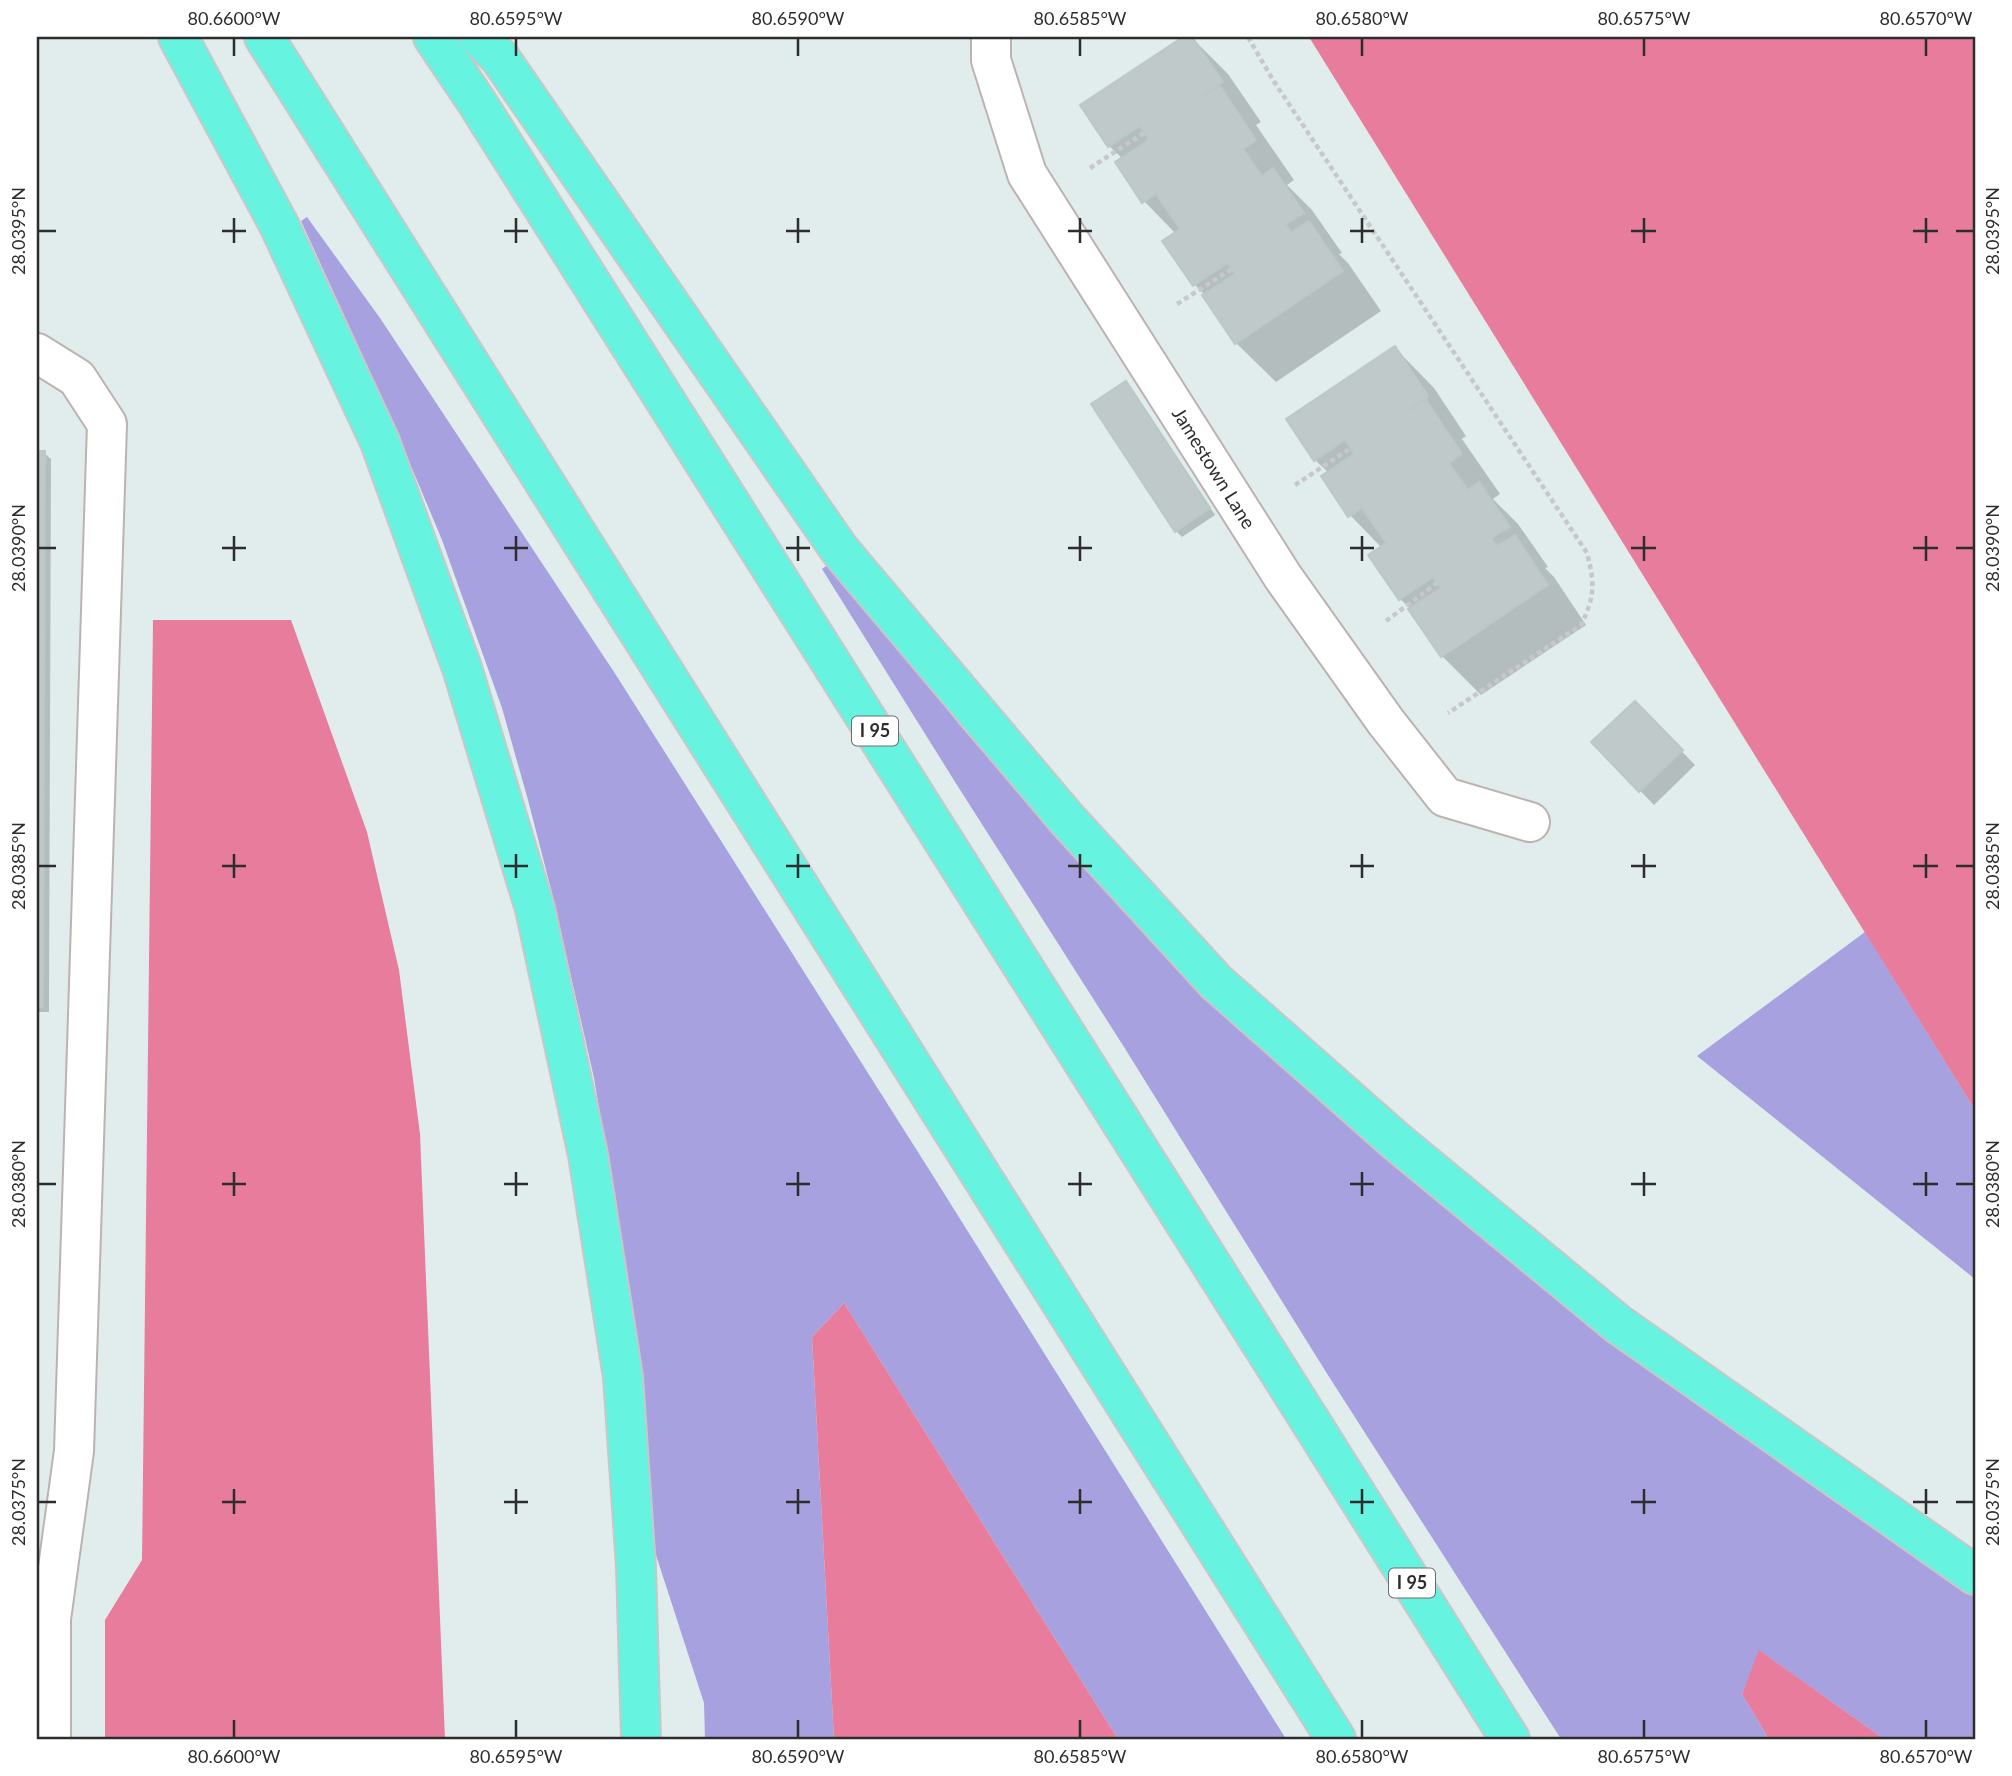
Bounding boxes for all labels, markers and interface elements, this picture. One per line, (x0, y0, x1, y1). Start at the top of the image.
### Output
text: 80.6600°W (188, 7, 281, 29)
text: 80.6595°W (470, 7, 563, 29)
text: 80.6590°W (752, 7, 845, 29)
text: 80.6585°W (1034, 7, 1127, 29)
text: 80.6580°W (1316, 7, 1409, 29)
text: 80.6575°W (1598, 7, 1691, 29)
text: 80.6570°W (1880, 7, 1973, 29)
text: 28.0395°N (7, 187, 29, 275)
text: 28.0395°N (1981, 187, 2003, 275)
street label: Jamestown Lane (1168, 403, 1261, 533)
text: 28.0390°N (7, 504, 29, 592)
text: 28.0390°N (1981, 504, 2003, 592)
road number: I 95 (852, 716, 898, 746)
text: 28.0385°N (7, 822, 29, 910)
text: 28.0385°N (1981, 822, 2003, 910)
text: 28.0380°N (7, 1140, 29, 1228)
text: 28.0380°N (1981, 1140, 2003, 1228)
text: 28.0375°N (7, 1458, 29, 1546)
text: 28.0375°N (1981, 1458, 2003, 1546)
road number: I 95 (1389, 1568, 1435, 1598)
text: 80.6600°W (188, 1745, 281, 1767)
text: 80.6595°W (470, 1745, 563, 1767)
text: 80.6590°W (752, 1745, 845, 1767)
text: 80.6585°W (1034, 1745, 1127, 1767)
text: 80.6580°W (1316, 1745, 1409, 1767)
text: 80.6575°W (1598, 1745, 1691, 1767)
text: 80.6570°W (1880, 1745, 1973, 1767)

